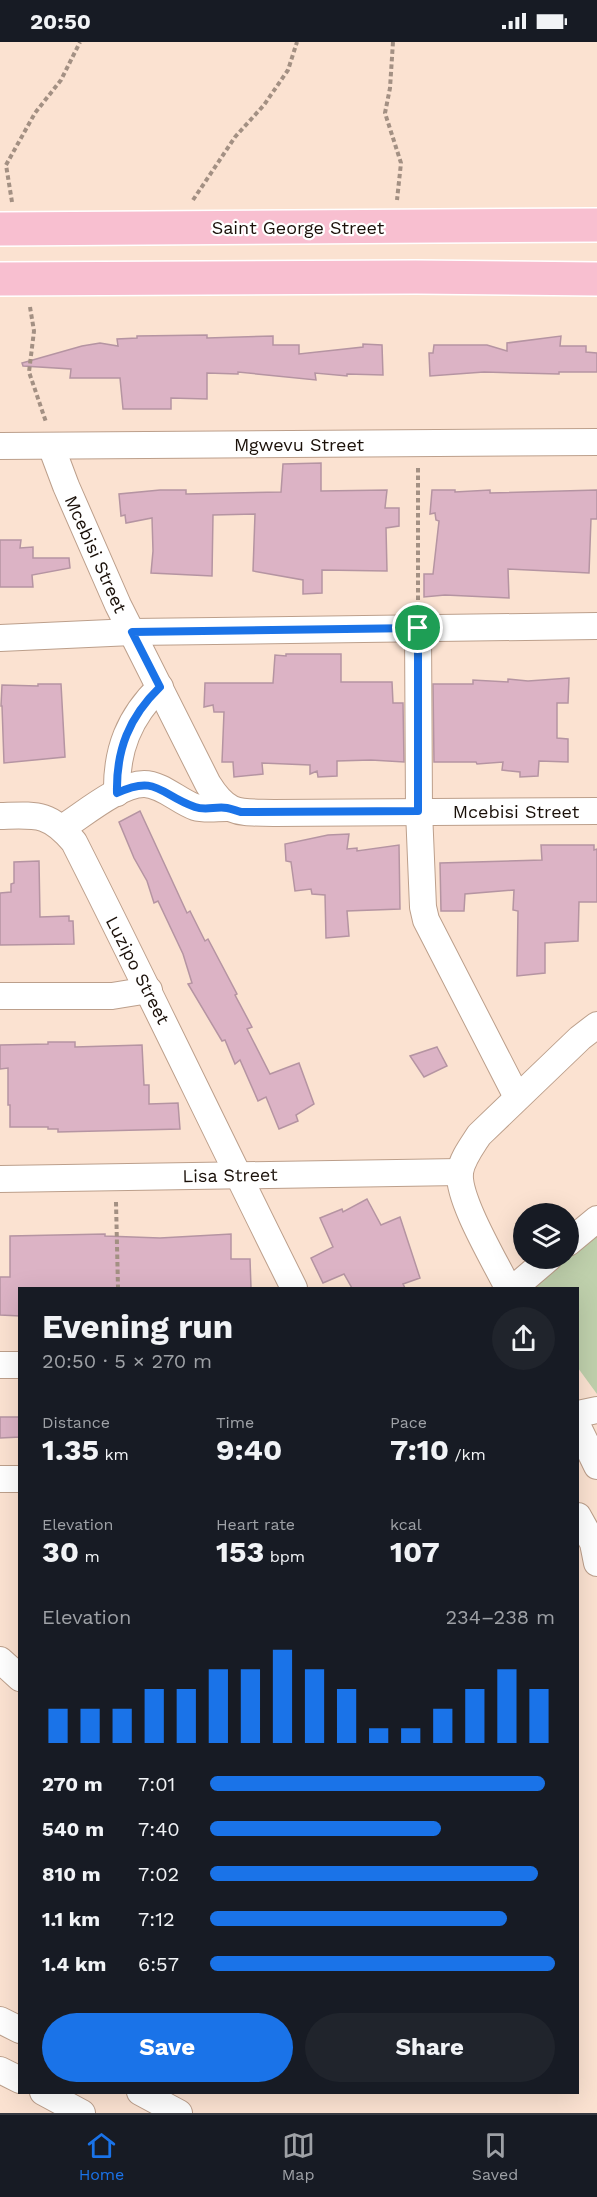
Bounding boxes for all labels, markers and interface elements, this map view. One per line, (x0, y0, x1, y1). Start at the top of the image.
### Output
text: 20:50 (30, 9, 91, 34)
street label: Saint George Street (212, 217, 385, 238)
street label: Mgwevu Street (234, 434, 365, 455)
street label: Mcebisi Street (61, 492, 131, 616)
pin (392, 602, 443, 653)
icon: arrive (401, 611, 434, 644)
street label: Mcebisi Street (453, 801, 580, 822)
street label: Luzipo Street (102, 912, 174, 1028)
street label: Lisa Street (182, 1164, 278, 1186)
map controls (513, 1203, 579, 1269)
button: layers (513, 1203, 579, 1269)
text: Evening run (42, 1307, 233, 1346)
button: share (492, 1307, 555, 1370)
text: 20:50 · 5 × 270 m (42, 1349, 212, 1373)
text: Distance (42, 1413, 110, 1432)
text: Time (216, 1413, 254, 1432)
text: Pace (390, 1413, 427, 1432)
text: 1.35 (42, 1432, 99, 1467)
text: 9:40 (216, 1432, 282, 1467)
text: 7:10 (390, 1432, 449, 1467)
text: km (99, 1445, 129, 1464)
text: /km (449, 1445, 486, 1464)
text: Elevation (42, 1515, 113, 1534)
text: Heart rate (216, 1515, 295, 1534)
text: kcal (390, 1515, 422, 1534)
text: 30 (42, 1534, 79, 1569)
text: 153 (216, 1534, 264, 1569)
text: 107 (390, 1534, 440, 1569)
text: m (79, 1547, 100, 1566)
text: bpm (264, 1547, 305, 1566)
text: Elevation (42, 1605, 131, 1629)
text: 234–238 m (445, 1605, 555, 1629)
text: 270 m (42, 1772, 103, 1796)
text: 7:01 (138, 1772, 175, 1796)
text: 540 m (42, 1817, 104, 1841)
text: 7:40 (138, 1817, 180, 1841)
text: 810 m (42, 1862, 101, 1886)
text: 7:02 (138, 1862, 179, 1886)
text: 1.1 km (42, 1907, 100, 1931)
text: 7:12 (138, 1907, 175, 1931)
text: 1.4 km (42, 1952, 106, 1976)
text: 6:57 (138, 1952, 179, 1976)
button: Save (42, 2013, 293, 2082)
button: Share (305, 2013, 555, 2082)
tab: Home (79, 2129, 124, 2184)
tab: Map (282, 2129, 315, 2184)
tab: Saved (472, 2129, 518, 2184)

